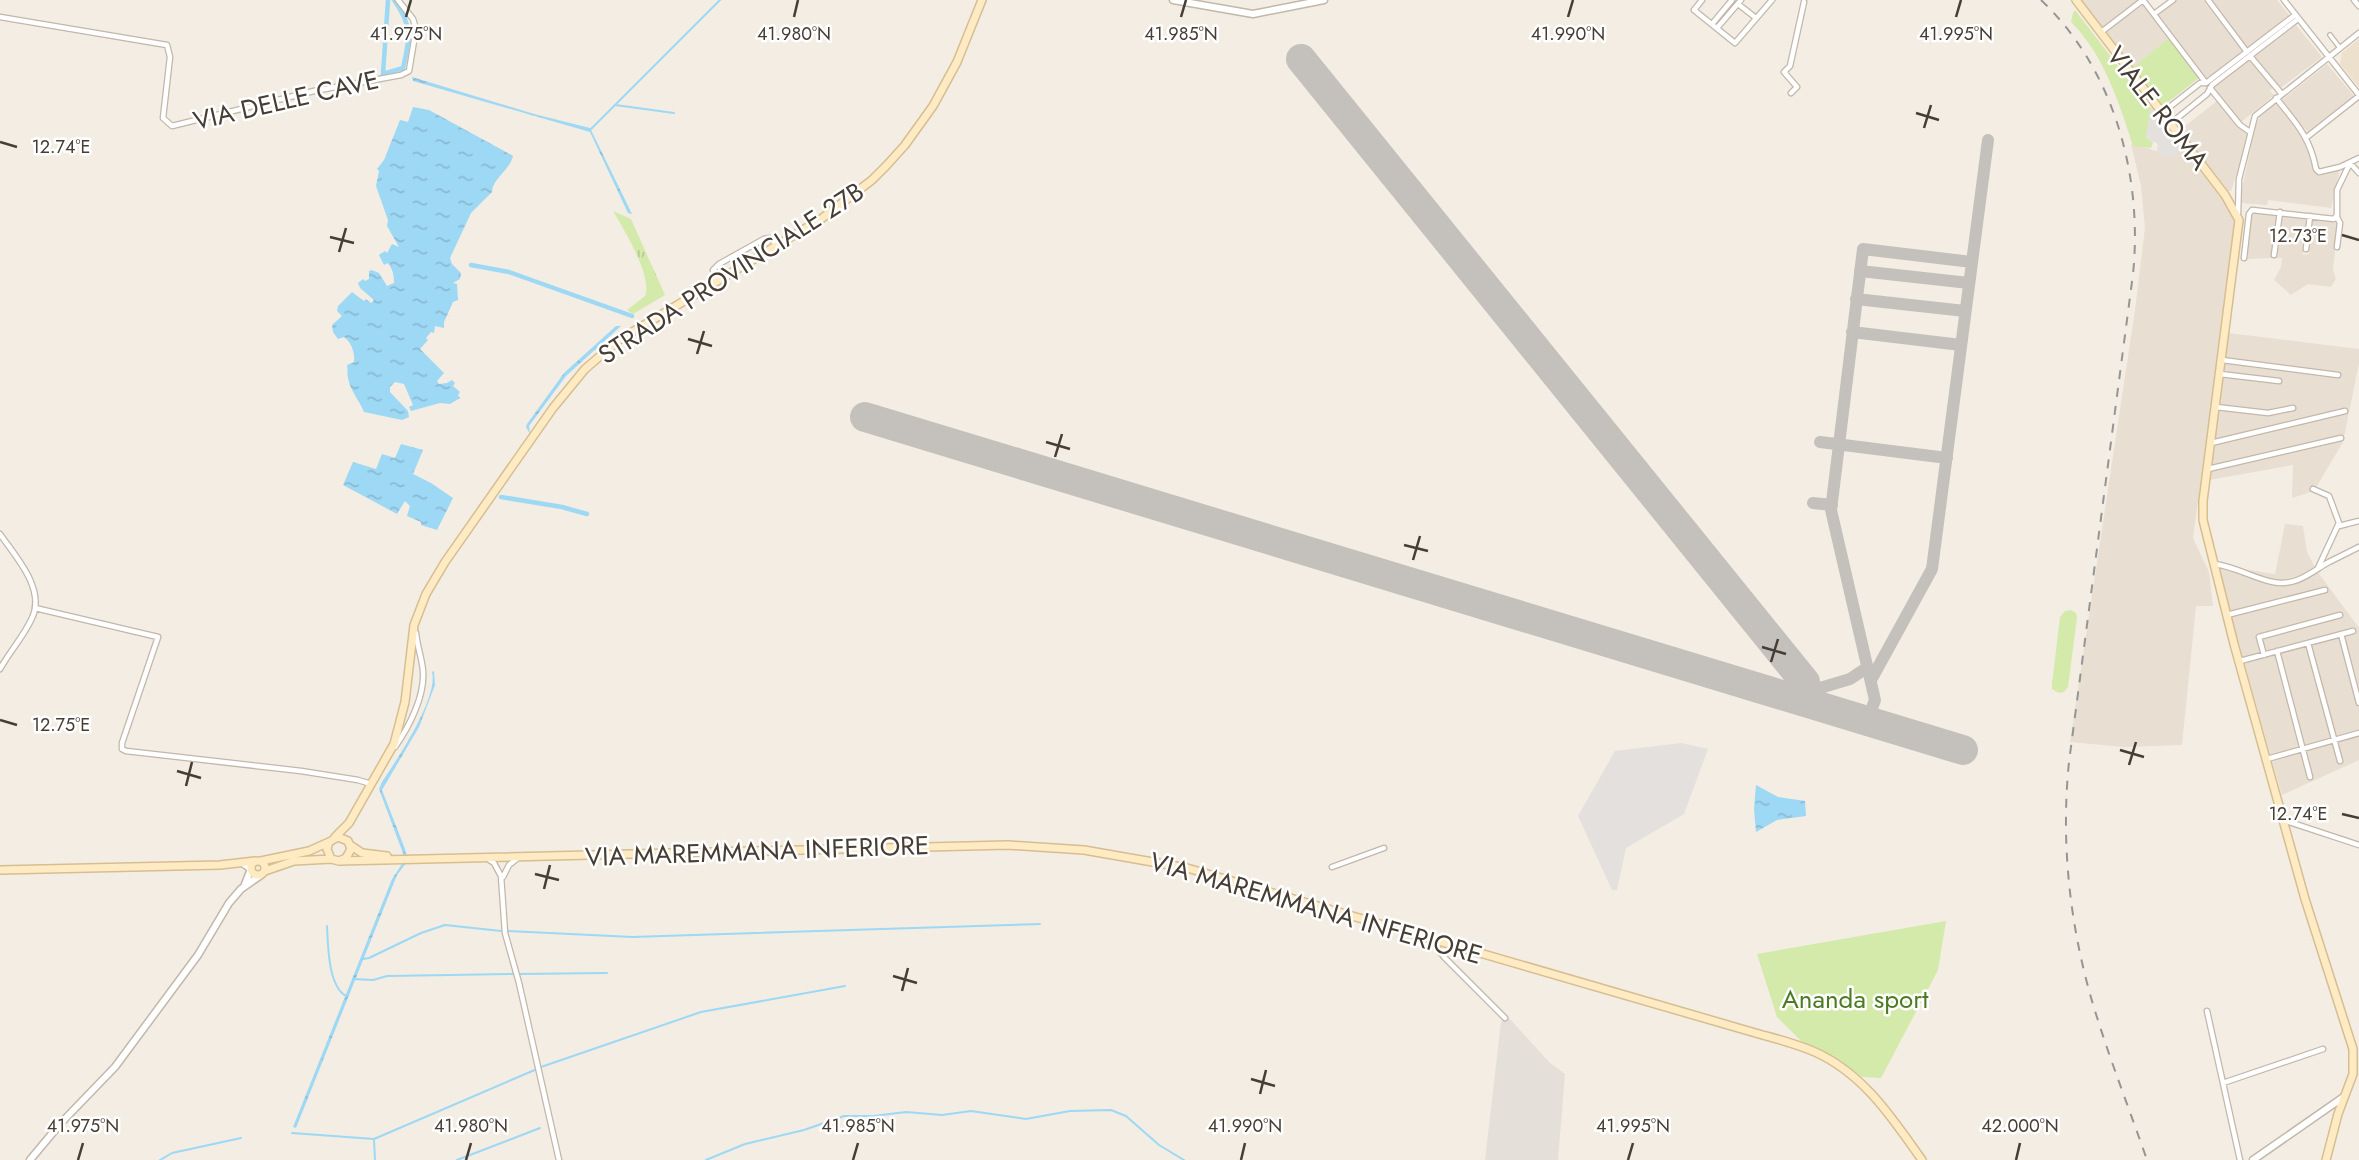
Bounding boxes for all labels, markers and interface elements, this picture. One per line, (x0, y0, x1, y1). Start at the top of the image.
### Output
text: 41.975°N (370, 21, 442, 47)
text: 41.980°N (757, 21, 831, 47)
text: 41.985°N (1144, 21, 1218, 47)
text: 41.990°N (1531, 21, 1605, 47)
text: 41.995°N (1919, 21, 1993, 47)
street label: VIALE ROMA (2098, 38, 2219, 179)
street label: VIA DELLE CAVE (189, 60, 383, 140)
text: 12.74°E (32, 134, 90, 160)
street label: STRADA PROVINCIALE 27B (591, 173, 871, 373)
text: 12.73°E (2269, 223, 2327, 249)
text: 12.75°E (32, 712, 90, 738)
text: 12.74°E (2269, 801, 2327, 827)
street label: VIA MAREMMANA INFERIORE (584, 826, 930, 876)
street label: VIA MAREMMANA INFERIORE (1145, 842, 1487, 974)
park label: Ananda sport (1782, 980, 1929, 1018)
text: 41.975°N (47, 1113, 119, 1139)
text: 41.980°N (434, 1113, 508, 1139)
text: 41.985°N (821, 1113, 895, 1139)
text: 41.990°N (1208, 1113, 1282, 1139)
text: 41.995°N (1596, 1113, 1670, 1139)
text: 42.000°N (1981, 1113, 2059, 1139)

